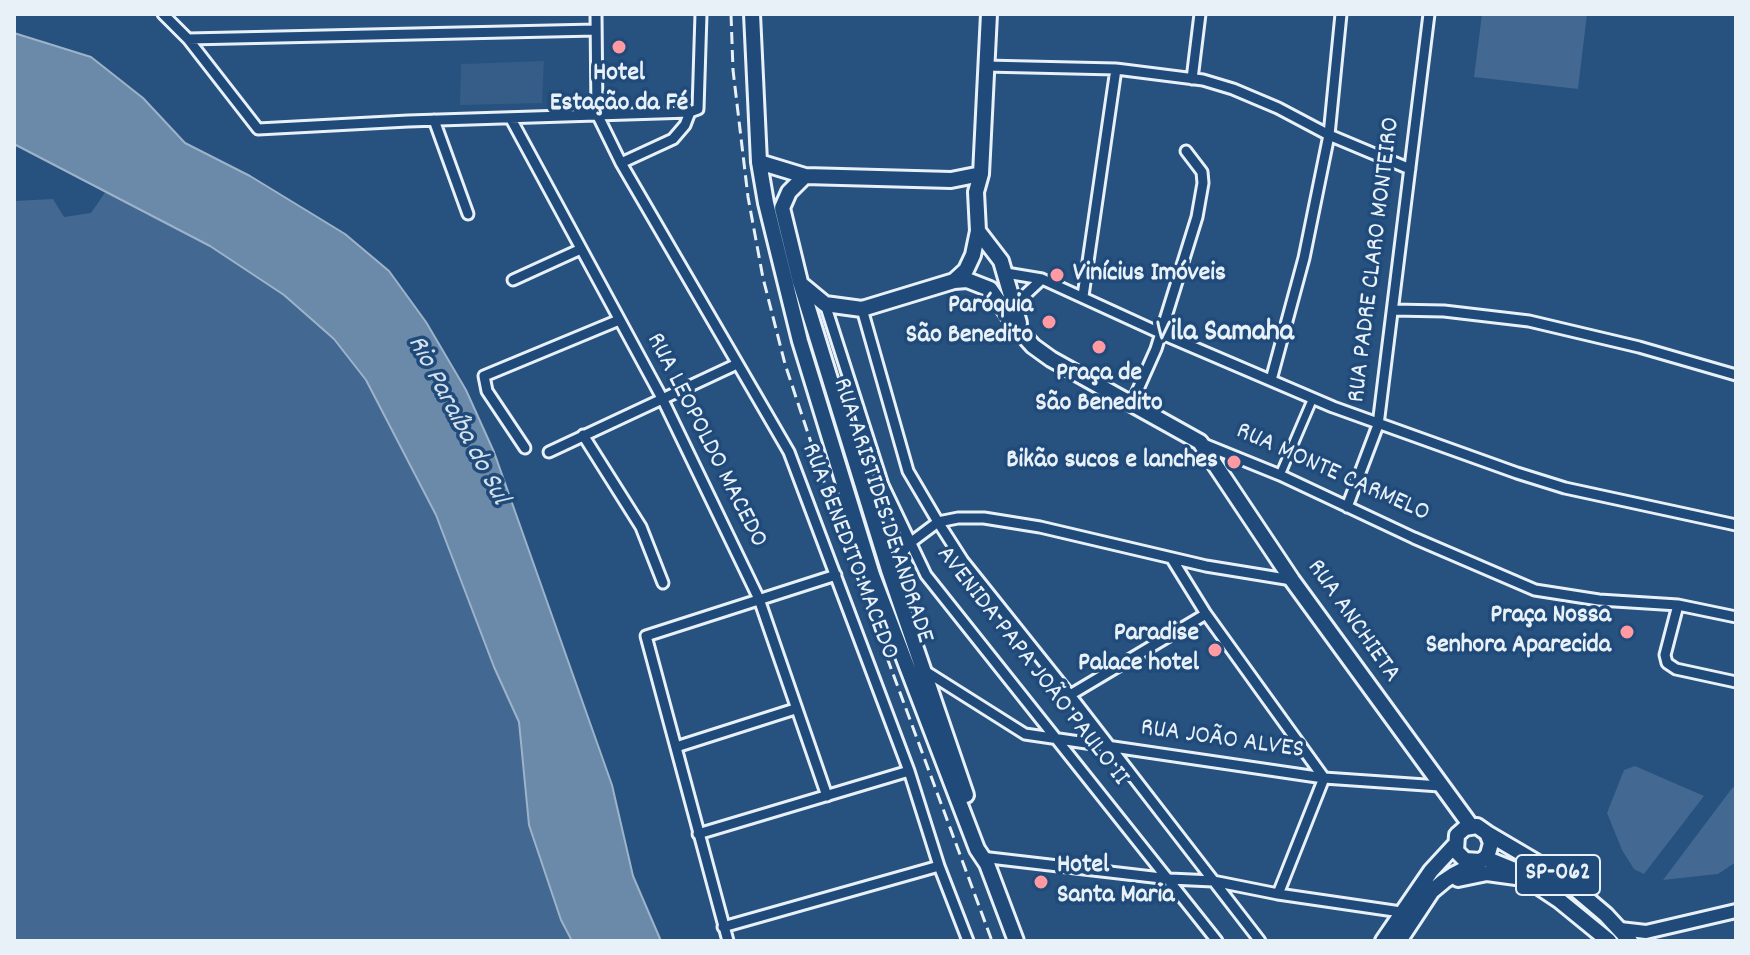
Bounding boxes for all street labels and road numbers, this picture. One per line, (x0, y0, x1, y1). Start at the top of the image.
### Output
street label: RUA PADRE CLARO MONTEIRO (1343, 116, 1409, 404)
street label: RUA LEOPOLDO MACEDO (637, 328, 773, 554)
street label: RUA ARISTIDES DE ANDRADE (823, 375, 939, 647)
street label: RUA MONTE CARMELO (1230, 417, 1434, 531)
street label: RUA BENEDITO MACEDO (792, 439, 904, 665)
street label: AVENIDA PAPA JOÃO PAULO II (928, 541, 1134, 793)
street label: RUA ANCHIETA (1298, 554, 1406, 690)
street label: RUA JOÃO ALVES (1138, 714, 1306, 768)
road number: SP-062 (1516, 855, 1600, 895)

